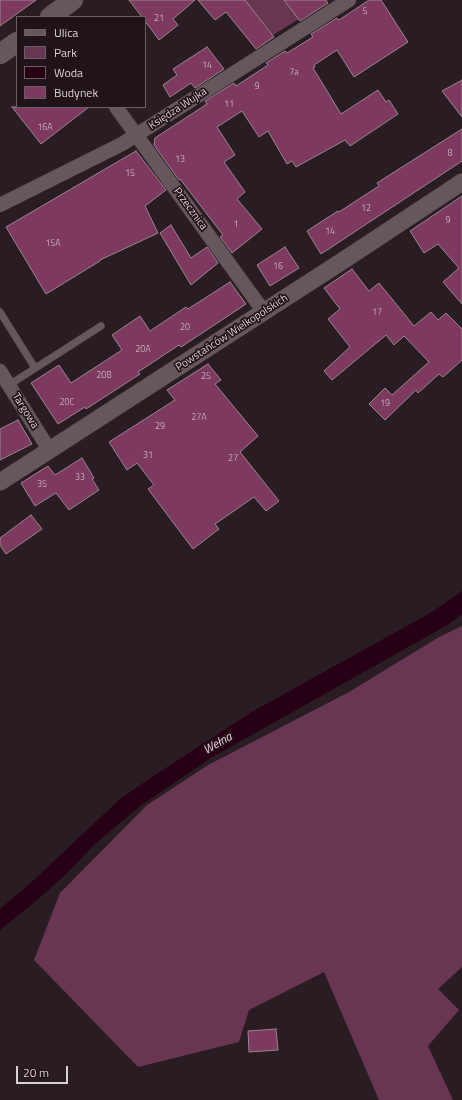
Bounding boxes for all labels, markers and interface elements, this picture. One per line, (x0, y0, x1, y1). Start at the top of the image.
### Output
house number: 5 (362, 7, 368, 17)
house number: 21 (154, 14, 164, 24)
legend (16, 16, 146, 108)
text: Ulica (54, 23, 78, 42)
text: Park (54, 43, 77, 62)
house number: 14 (202, 61, 212, 71)
text: Woda (54, 63, 83, 82)
house number: 7a (289, 68, 299, 78)
house number: 9 (254, 82, 260, 92)
text: Budynek (54, 83, 98, 102)
street label: Księdza Wujka (146, 85, 210, 133)
house number: 11 (224, 100, 234, 110)
house number: 16A (37, 123, 53, 133)
house number: 8 (447, 149, 453, 159)
house number: 13 (175, 155, 185, 165)
house number: 15 (125, 169, 135, 179)
street label: Przecznica (170, 185, 210, 233)
house number: 12 (361, 204, 371, 214)
house number: 9 (445, 216, 451, 226)
house number: 1 (233, 220, 239, 230)
house number: 14 (325, 227, 335, 237)
house number: 15A (45, 239, 61, 249)
house number: 16 (273, 262, 283, 272)
street label: Powstańców Wielkopolskich (173, 292, 291, 374)
house number: 17 (372, 308, 382, 318)
house number: 20 (180, 323, 190, 333)
house number: 20A (135, 345, 151, 355)
house number: 20B (96, 371, 112, 381)
house number: 25 (201, 372, 211, 382)
street label: Targowa (9, 391, 41, 431)
house number: 20C (60, 398, 74, 408)
house number: 19 (380, 399, 390, 409)
house number: 27A (191, 413, 207, 423)
house number: 29 (155, 422, 165, 432)
house number: 31 (143, 451, 153, 461)
house number: 27 (228, 454, 238, 464)
house number: 33 (75, 473, 85, 483)
house number: 35 (37, 480, 47, 490)
water label: Wełna (201, 730, 235, 758)
scale bar (18, 1058, 70, 1084)
text: 20 m (23, 1063, 49, 1082)

